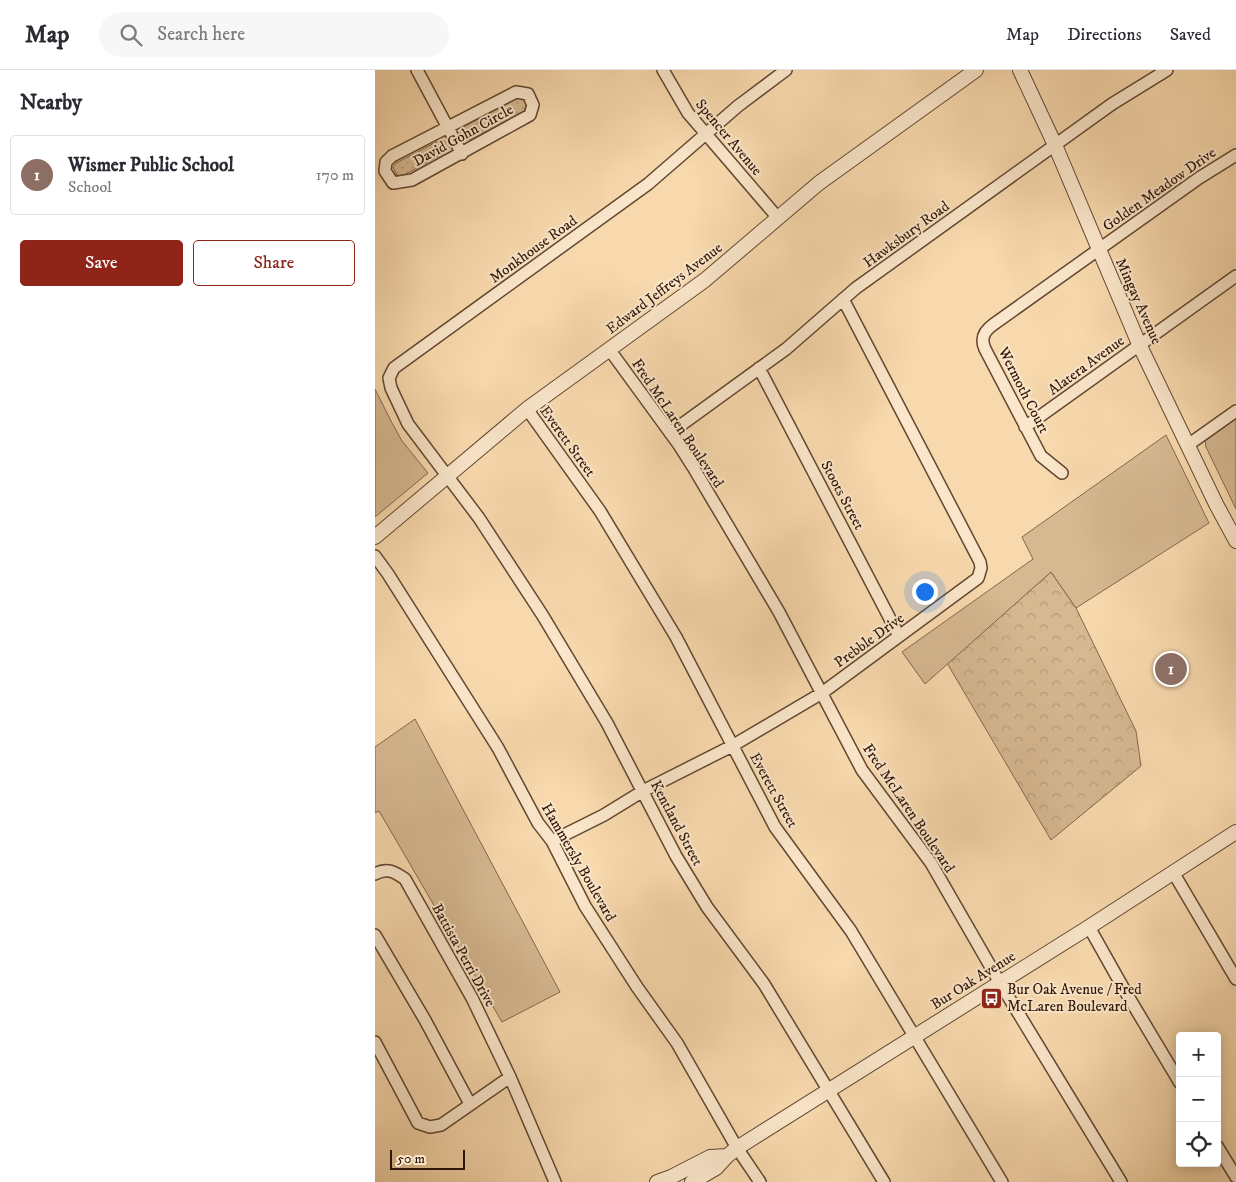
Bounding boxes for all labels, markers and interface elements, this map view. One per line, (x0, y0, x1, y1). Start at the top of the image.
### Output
search box (99, 12, 449, 57)
text: Map (25, 20, 69, 50)
icon: search (117, 21, 145, 49)
text: Search here (157, 23, 245, 46)
text: Map (1006, 24, 1039, 46)
text: Directions (1067, 24, 1142, 46)
text: Saved (1170, 24, 1211, 46)
text: Nearby (20, 90, 82, 116)
street label: Spencer Avenue (691, 95, 766, 179)
street label: David Gohn Circle (410, 100, 517, 171)
street label: Golden Meadow Drive (1099, 143, 1220, 236)
text: Wismer Public School (68, 154, 234, 177)
text: 1 (34, 165, 40, 185)
text: 170 m (316, 165, 354, 185)
text: School (68, 177, 112, 197)
street label: Hawksbury Road (859, 196, 954, 272)
street label: Monkhouse Road (486, 211, 581, 288)
street label: Edward Jeffreys Avenue (602, 238, 726, 338)
button: Save (20, 240, 183, 286)
button: Share (193, 240, 355, 286)
street label: Mingay Avenue (1111, 255, 1166, 347)
street label: Alatera Avenue (1044, 331, 1128, 400)
street label: Wermoth Court (993, 343, 1053, 437)
street label: Fred McLaren Boulevard (627, 355, 728, 492)
street label: Everett Street (535, 402, 600, 481)
street label: Stoots Street (816, 457, 869, 533)
your location (912, 579, 938, 605)
street label: Prebble Drive (831, 609, 908, 672)
pin: 1 (1155, 650, 1187, 688)
street label: Fred McLaren Boulevard (858, 740, 959, 877)
street label: Everett Street (745, 749, 802, 831)
street label: Kentland Street (646, 777, 707, 869)
street label: Hammersly Boulevard (537, 800, 620, 925)
street label: Battista Perri Drive (427, 900, 500, 1010)
street label: Bur Oak Avenue (927, 947, 1019, 1014)
place label: Bur Oak Avenue / Fred McLaren Boulevard (1007, 980, 1142, 1016)
bus stop icon: Bur Oak Avenue / Fred McLaren Boulevard (979, 986, 1003, 1010)
map controls (1176, 1032, 1221, 1167)
button: + (1176, 1032, 1221, 1077)
button: − (1176, 1077, 1221, 1122)
button: locate (1176, 1122, 1221, 1167)
scale bar (390, 1147, 465, 1170)
text: 50 m (397, 1150, 425, 1168)

